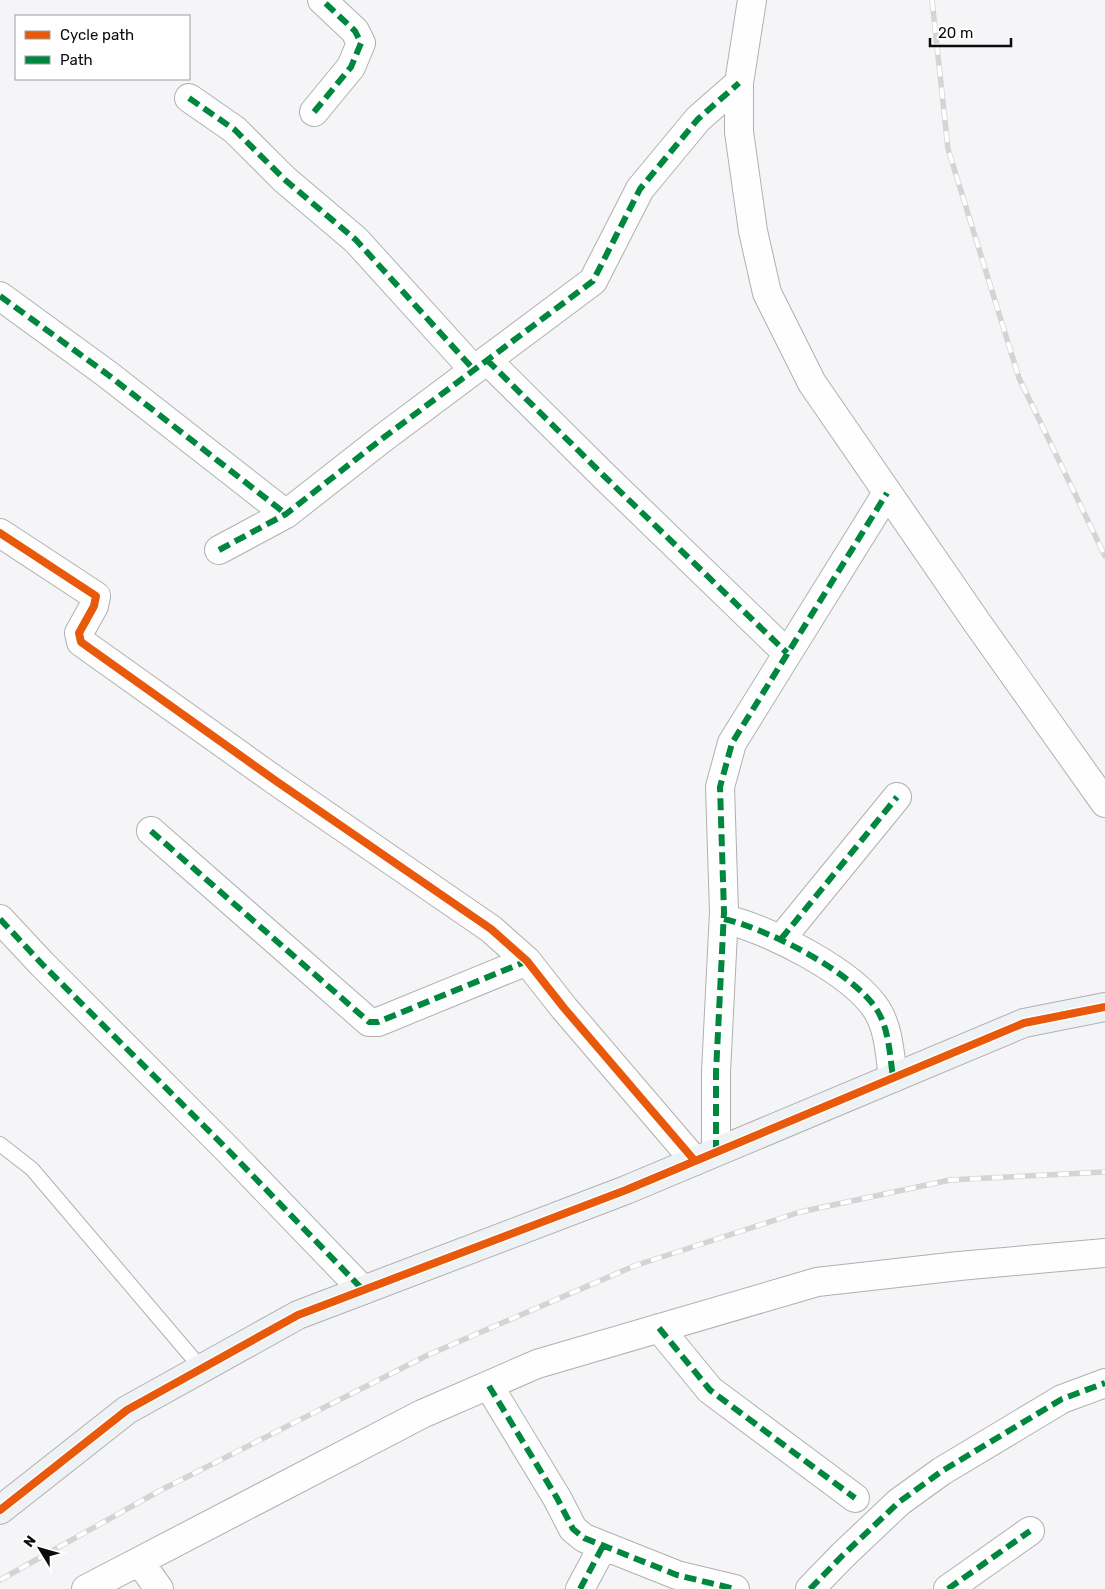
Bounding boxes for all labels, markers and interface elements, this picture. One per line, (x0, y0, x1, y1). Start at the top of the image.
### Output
legend (15, 15, 190, 80)
scale bar (930, 15, 1011, 47)
text: 20 m (938, 24, 973, 42)
text: Cycle path (60, 26, 134, 44)
text: Path (60, 51, 93, 69)
north arrow (15, 1524, 65, 1574)
text: N (20, 1532, 40, 1551)

